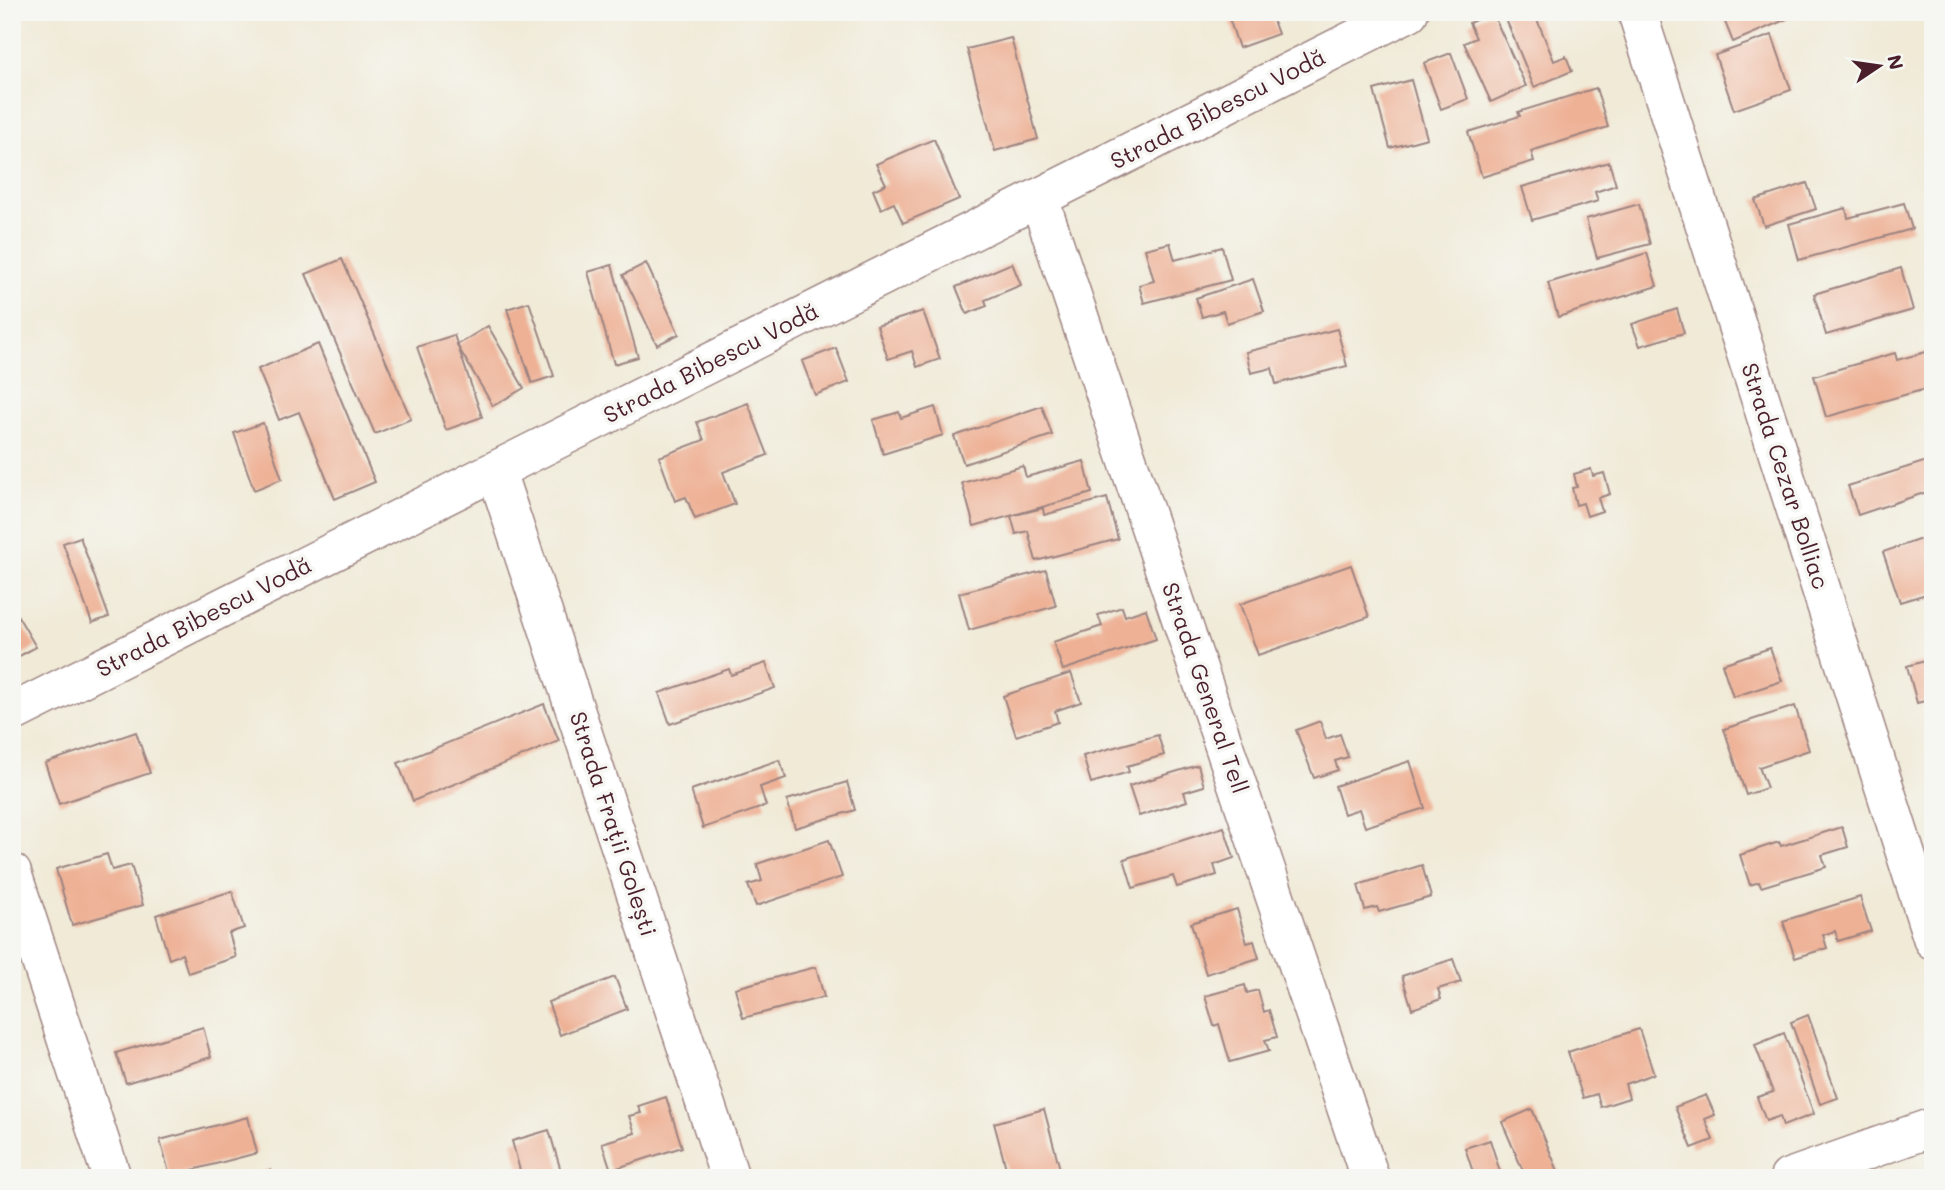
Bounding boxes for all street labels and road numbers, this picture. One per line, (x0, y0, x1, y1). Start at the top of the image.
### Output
street label: Strada Bibescu Vodă (1105, 41, 1330, 175)
street label: Strada Bibescu Vodă (598, 295, 823, 429)
street label: Strada Cezar Bolliac (1735, 359, 1837, 593)
street label: Strada Bibescu Vodă (91, 549, 316, 683)
street label: Strada General Tell (1156, 578, 1256, 797)
street label: Strada Frații Golești (562, 708, 664, 940)

